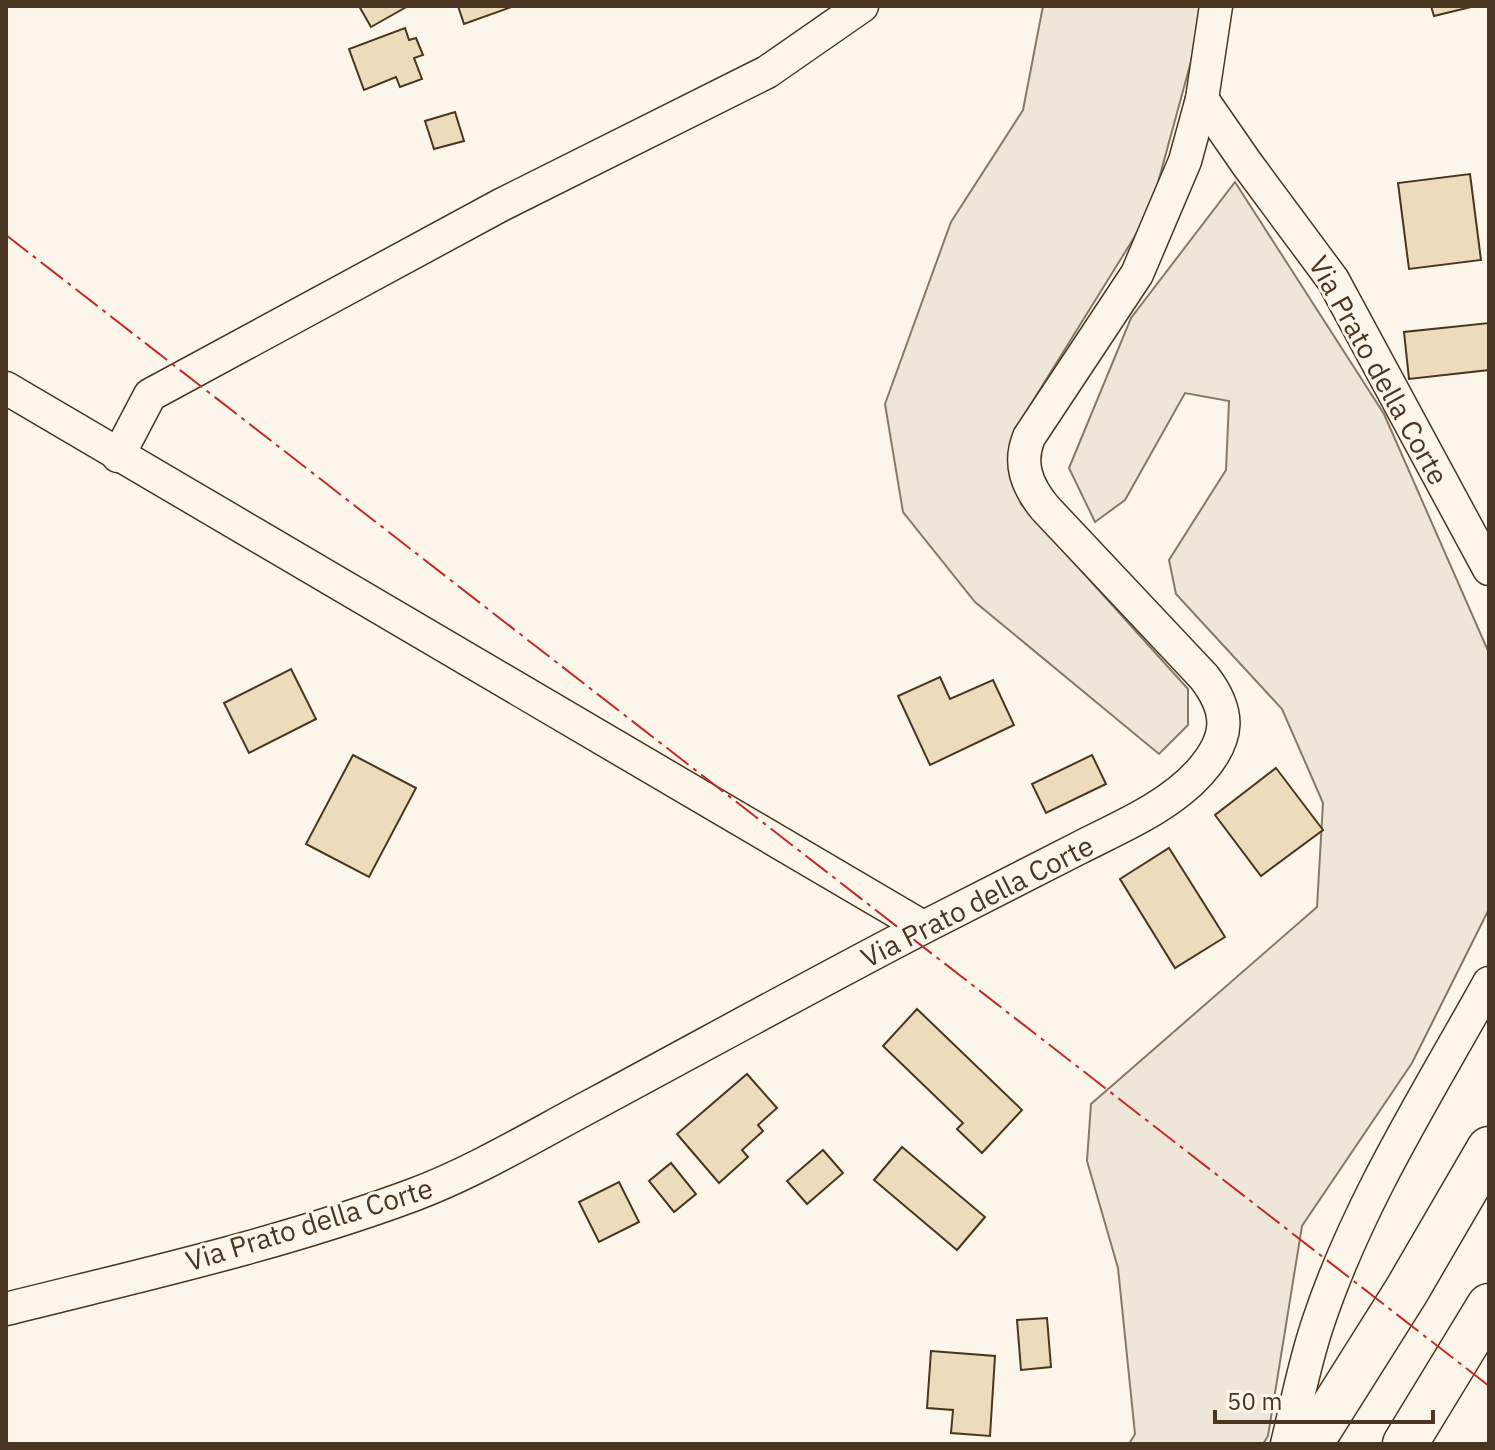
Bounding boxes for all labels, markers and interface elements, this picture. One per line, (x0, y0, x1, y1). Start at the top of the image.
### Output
street label: Via Prato della Corte (1301, 249, 1457, 491)
street label: Via Prato della Corte (854, 826, 1100, 976)
street label: Via Prato della Corte (181, 1169, 437, 1279)
scale bar (1215, 1374, 1433, 1424)
text: 50 m (1227, 1385, 1282, 1417)

